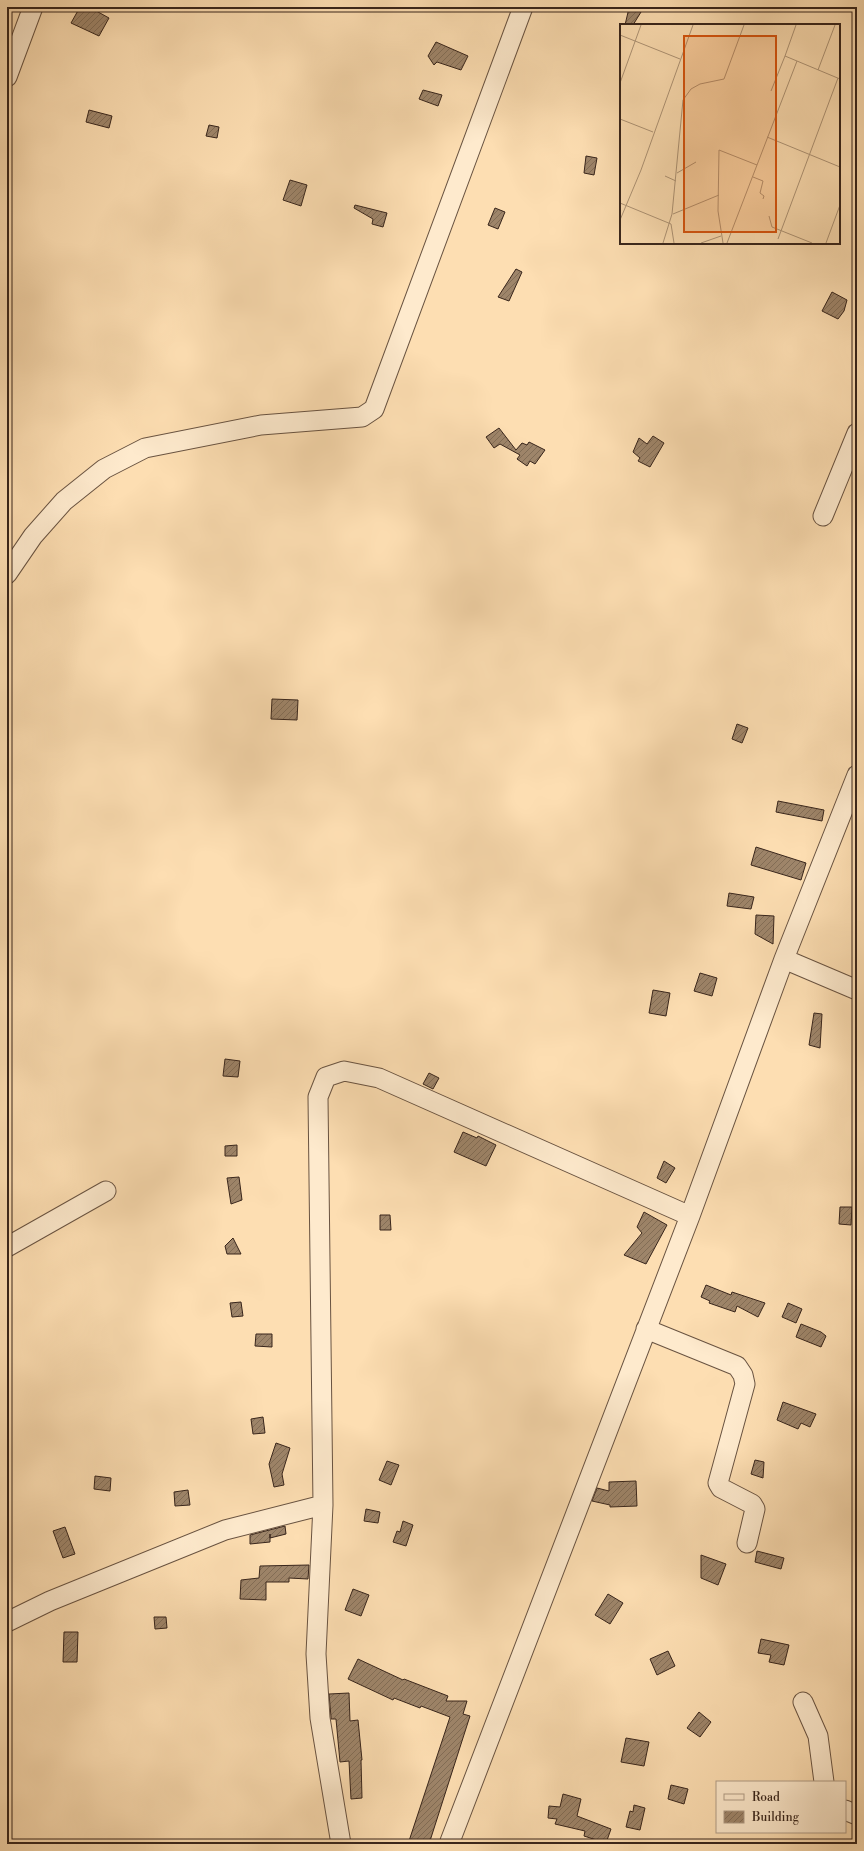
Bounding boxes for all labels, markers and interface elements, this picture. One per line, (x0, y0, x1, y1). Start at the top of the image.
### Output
inset map (620, 24, 840, 244)
legend (716, 1781, 846, 1833)
text: Road (752, 1790, 780, 1805)
text: Building (751, 1810, 800, 1825)

